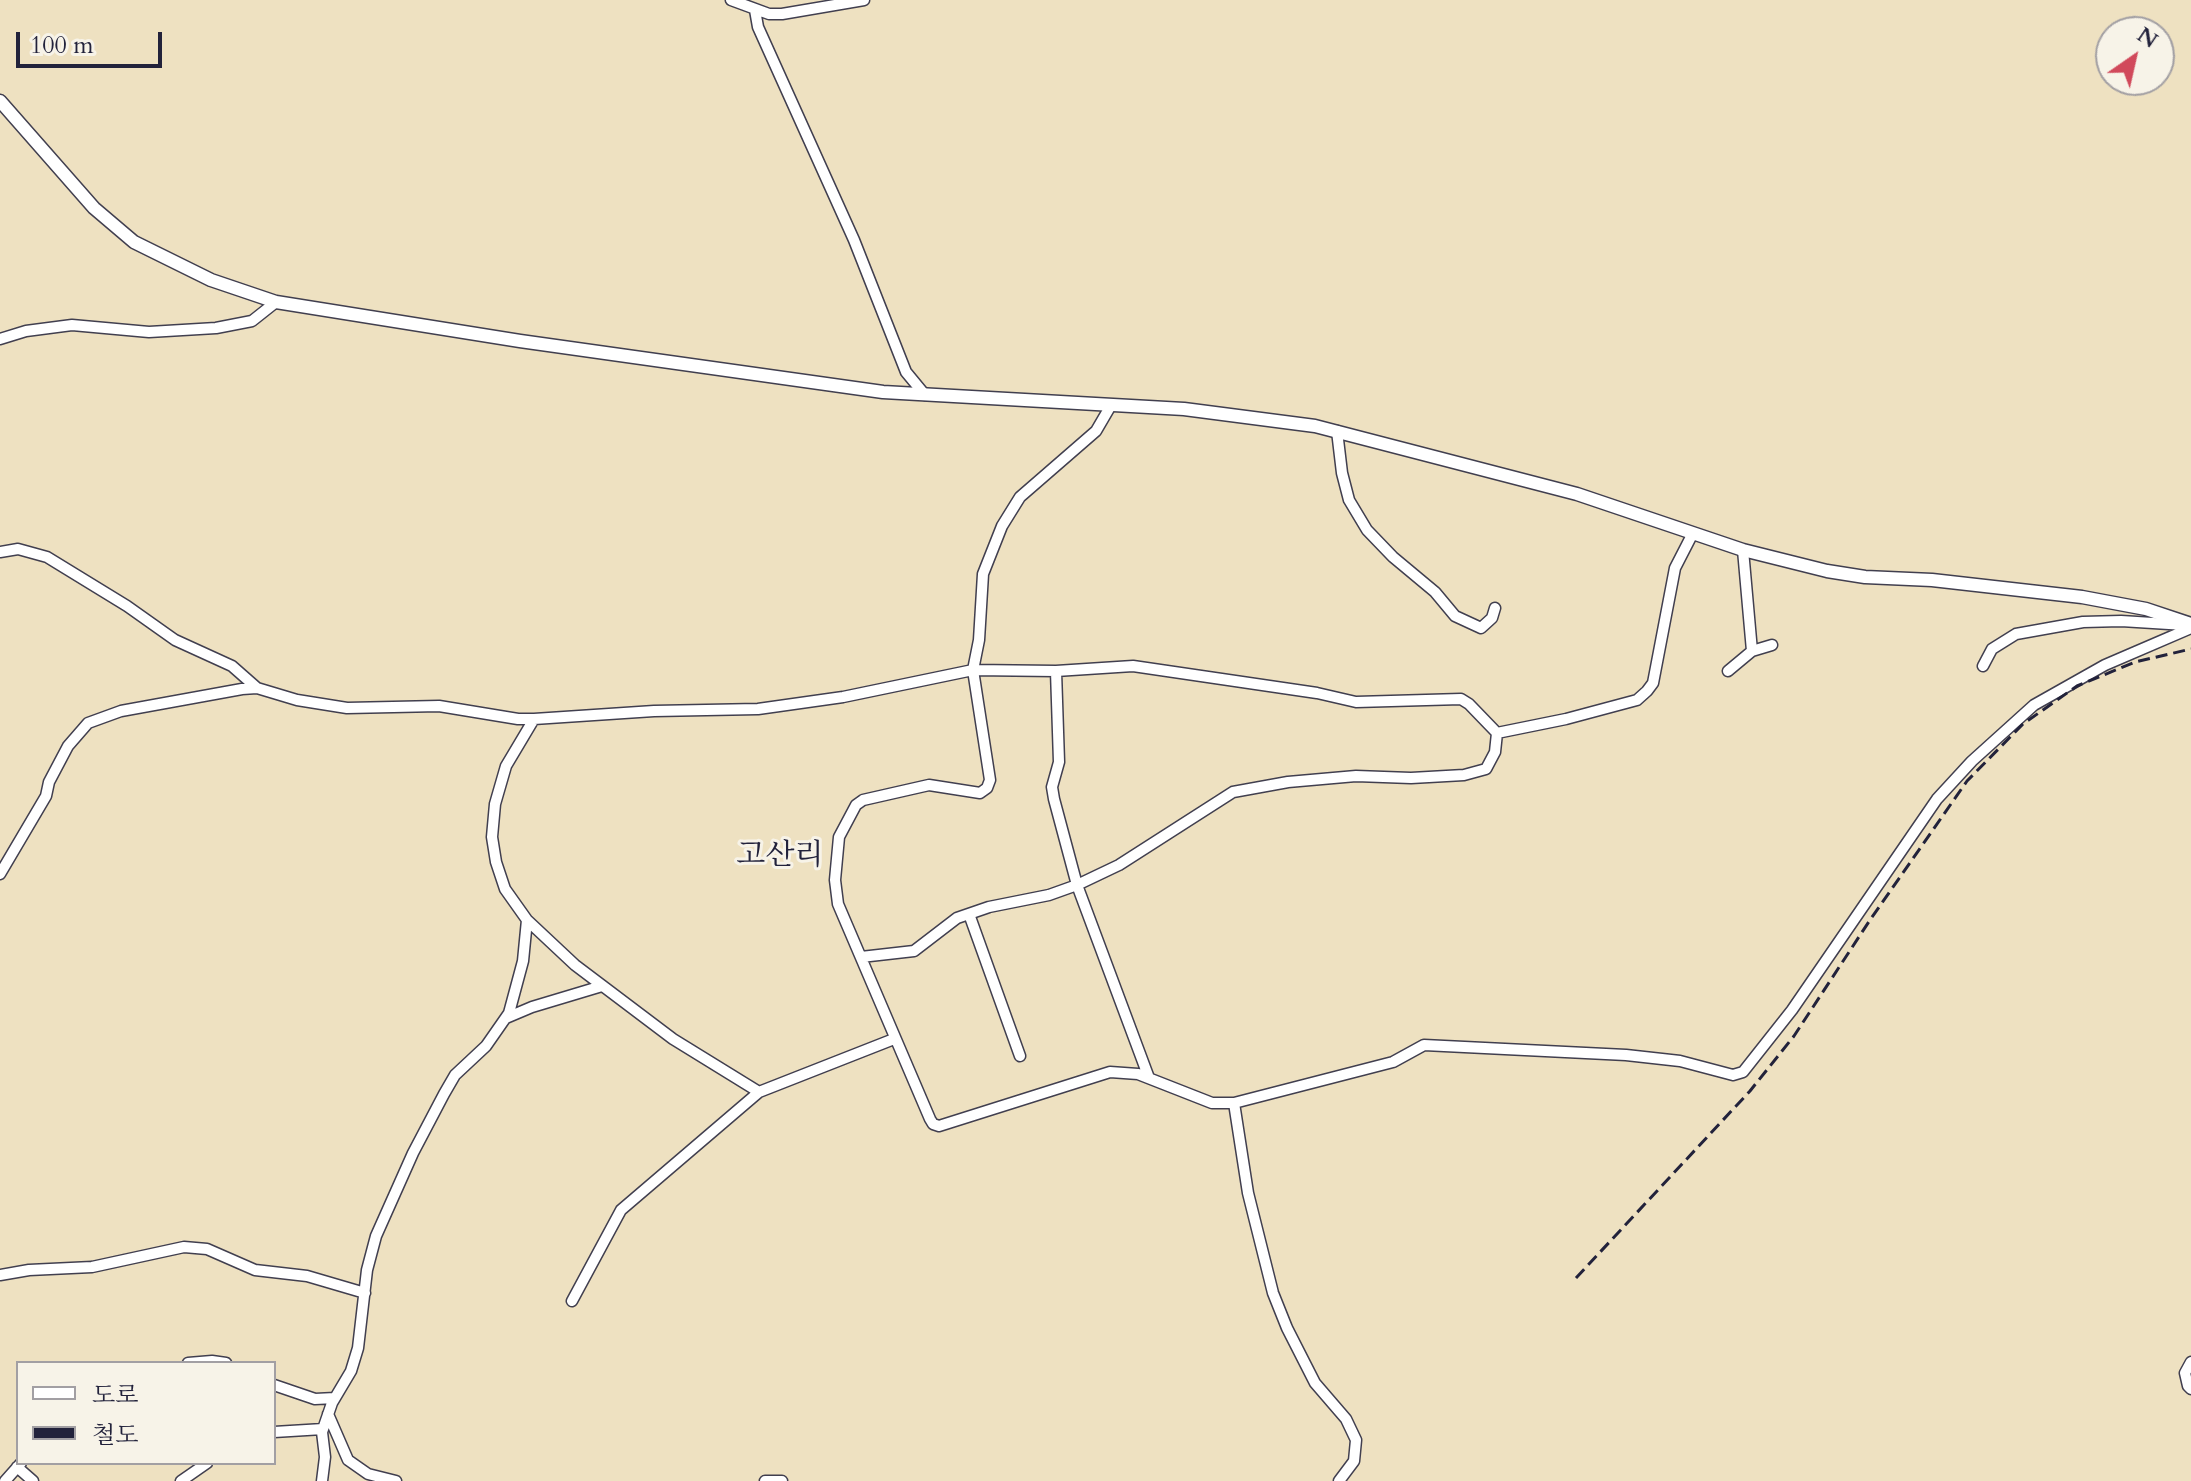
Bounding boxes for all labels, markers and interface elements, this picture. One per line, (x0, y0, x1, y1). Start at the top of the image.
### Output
scale bar (20, 16, 166, 66)
north arrow (2095, 16, 2175, 96)
text: N (2131, 20, 2164, 56)
text: 100 m (30, 29, 94, 62)
district label: 고산리 (737, 839, 823, 875)
legend (16, 1361, 276, 1465)
text: 도로 (92, 1379, 138, 1412)
text: 철도 (92, 1419, 138, 1452)

